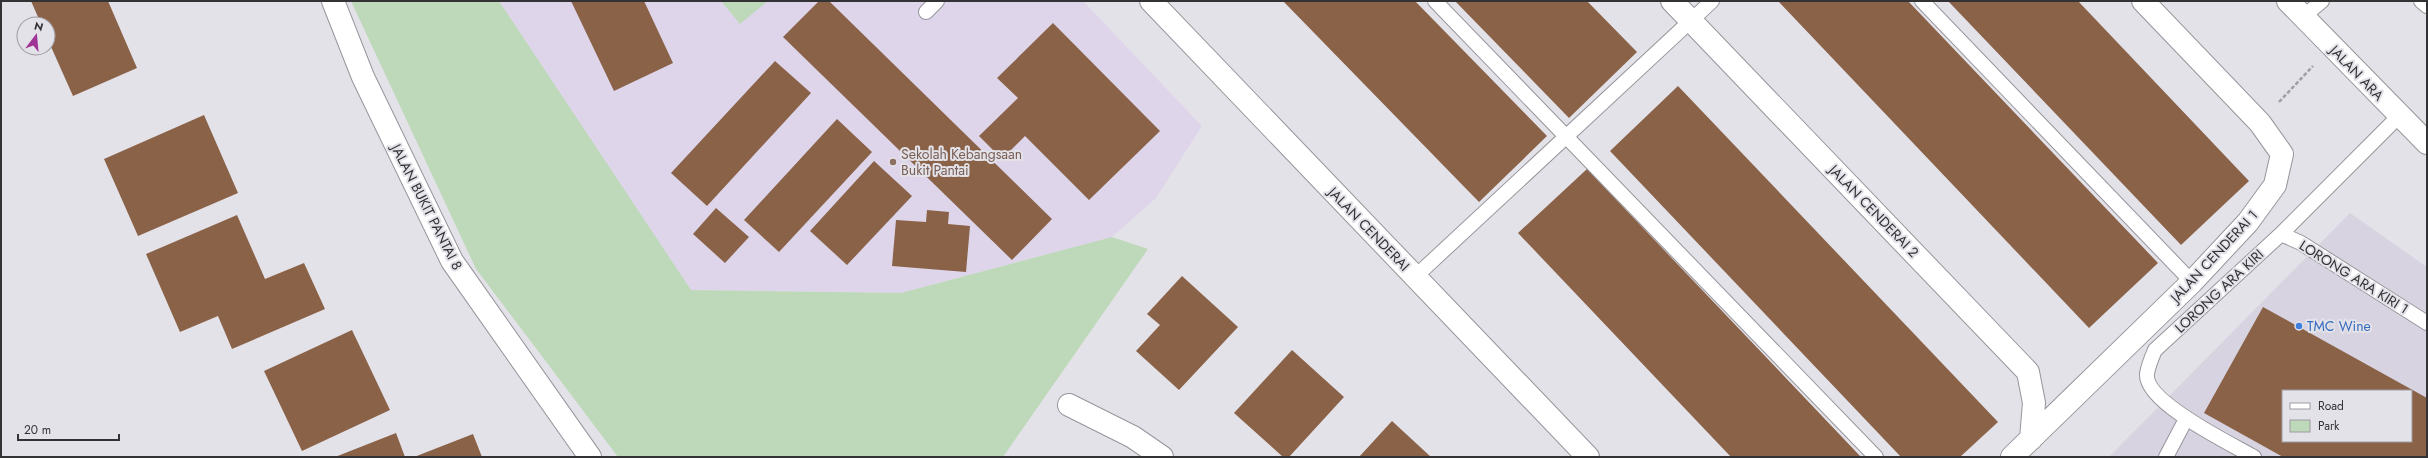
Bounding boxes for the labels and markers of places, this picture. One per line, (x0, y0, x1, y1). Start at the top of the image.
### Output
place label: Sekolah Kebangsaan Bukit Pantai (901, 144, 1022, 180)
marker: Sekolah Kebangsaan Bukit Pantai (888, 157, 898, 167)
place label: TMC Wine (2307, 316, 2371, 336)
marker: TMC Wine (2294, 321, 2304, 331)

